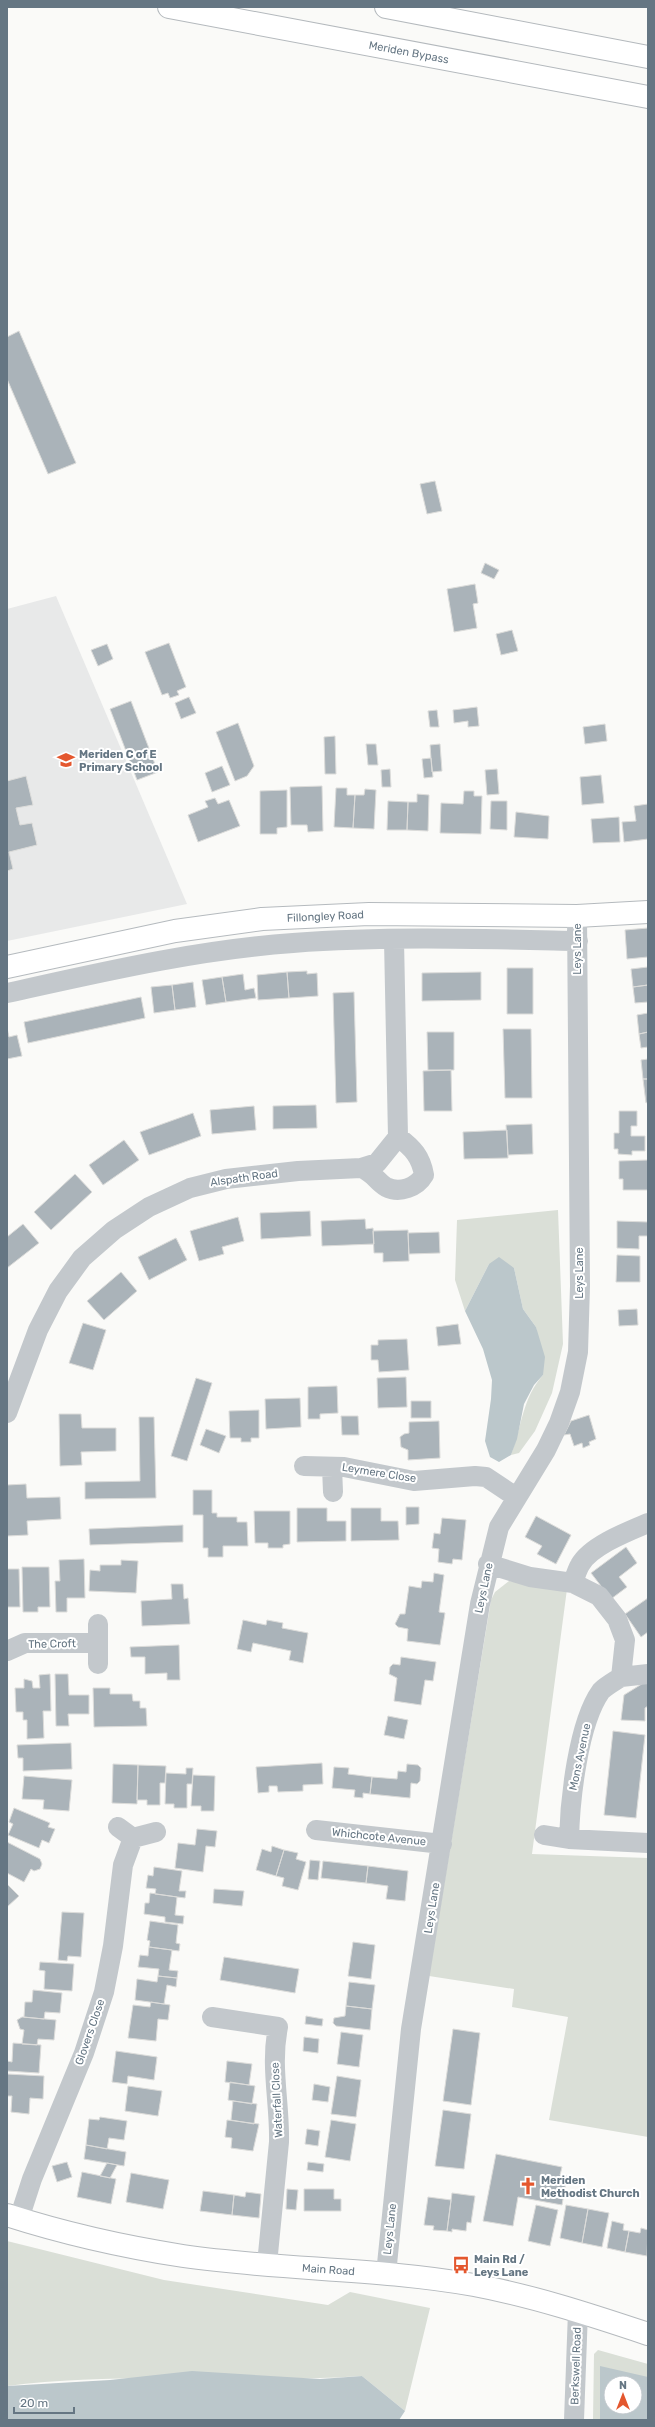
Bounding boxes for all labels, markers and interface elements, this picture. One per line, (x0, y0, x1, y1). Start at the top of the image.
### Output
street label: Meriden Bypass (368, 38, 450, 66)
place label: Meriden C of E Primary School (79, 748, 162, 774)
school or university icon: Meriden C of E Primary School (56, 750, 76, 770)
street label: Fillongley Road (286, 908, 364, 924)
street label: Leys Lane (571, 923, 584, 975)
street label: Alspath Road (209, 1167, 279, 1189)
street label: Leys Lane (573, 1247, 586, 1299)
street label: Leymere Close (341, 1461, 417, 1485)
street label: Leys Lane (472, 1562, 496, 1614)
street label: The Croft (28, 1637, 77, 1651)
street label: Mons Avenue (567, 1722, 593, 1792)
street label: Whichcote Avenue (331, 1826, 427, 1848)
street label: Leys Lane (422, 1882, 442, 1934)
street label: Glovers Close (73, 1997, 107, 2067)
street label: Waterfall Close (269, 2062, 285, 2138)
place label: Meriden Methodist Church (541, 2174, 640, 2200)
church icon: Meriden Methodist Church (518, 2176, 538, 2196)
street label: Leys Lane (381, 2203, 399, 2255)
place label: Main Rd / Leys Lane (474, 2253, 529, 2279)
bus stop icon: Main Rd / Leys Lane (451, 2255, 471, 2275)
street label: Main Road (302, 2261, 355, 2278)
street label: Berkswell Road (568, 2327, 584, 2405)
north arrow (603, 2375, 643, 2415)
text: N (619, 2379, 627, 2392)
scale bar (14, 2389, 74, 2415)
text: 20 m (20, 2396, 48, 2410)

